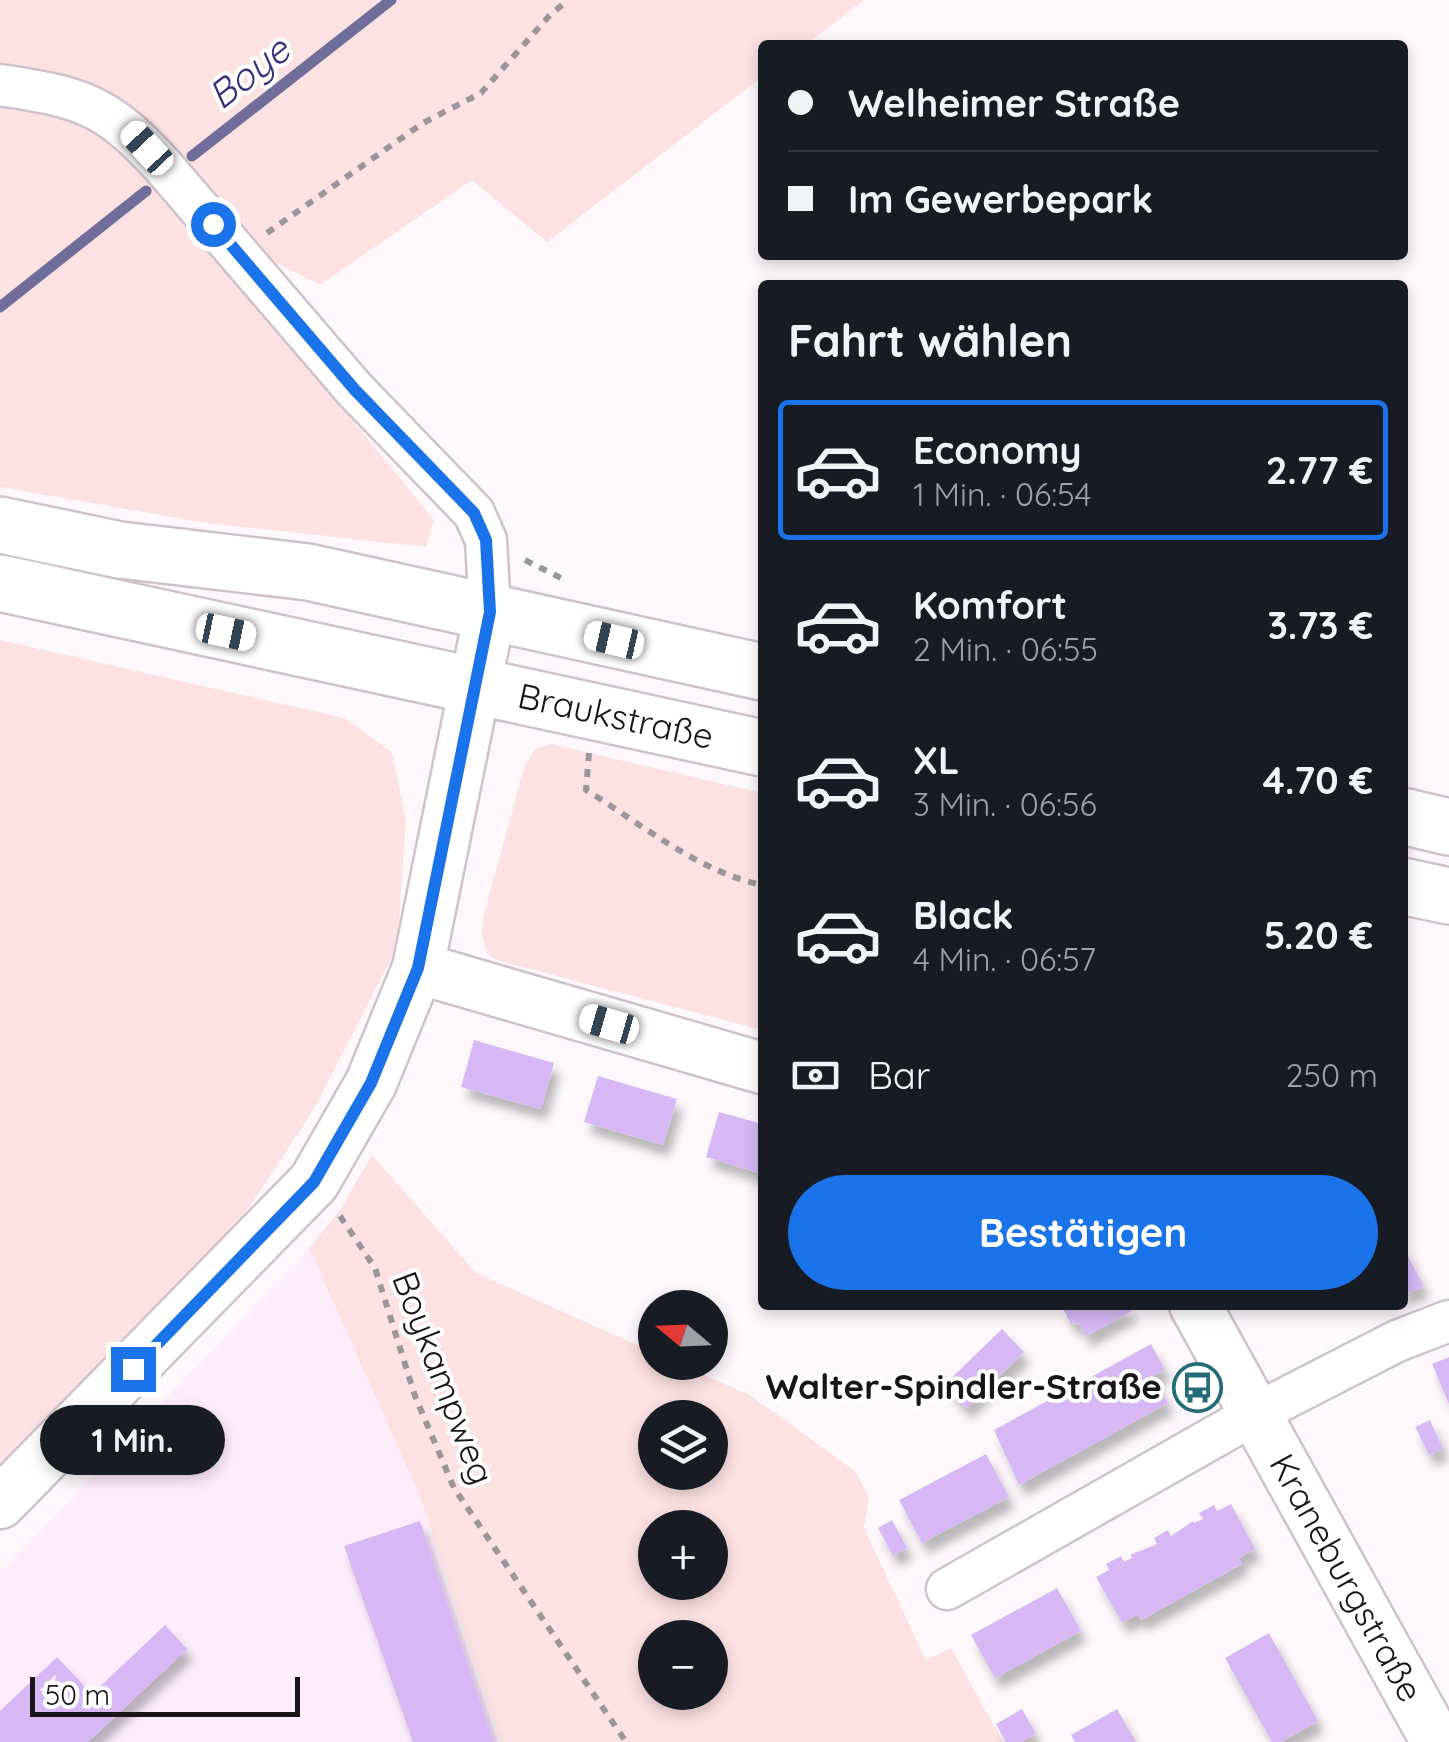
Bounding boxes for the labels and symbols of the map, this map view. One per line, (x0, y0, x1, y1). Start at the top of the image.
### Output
water label: Boye (198, 24, 300, 119)
car (116, 116, 178, 180)
route start (191, 202, 236, 247)
car (194, 611, 258, 653)
car (581, 619, 647, 661)
street label: Braukstraße (514, 673, 718, 758)
car (576, 1001, 642, 1047)
street label: Boykampweg (383, 1265, 505, 1490)
north arrow (638, 1290, 728, 1380)
route end (111, 1347, 156, 1392)
bus stop icon: Walter-Spindler-Straße (1171, 1361, 1223, 1413)
place label: Walter-Spindler-Straße (765, 1364, 1162, 1408)
callout: 1 Min. (41, 1404, 226, 1474)
street label: Kraneburgstraße (1261, 1446, 1433, 1709)
scale bar (30, 1672, 300, 1716)

